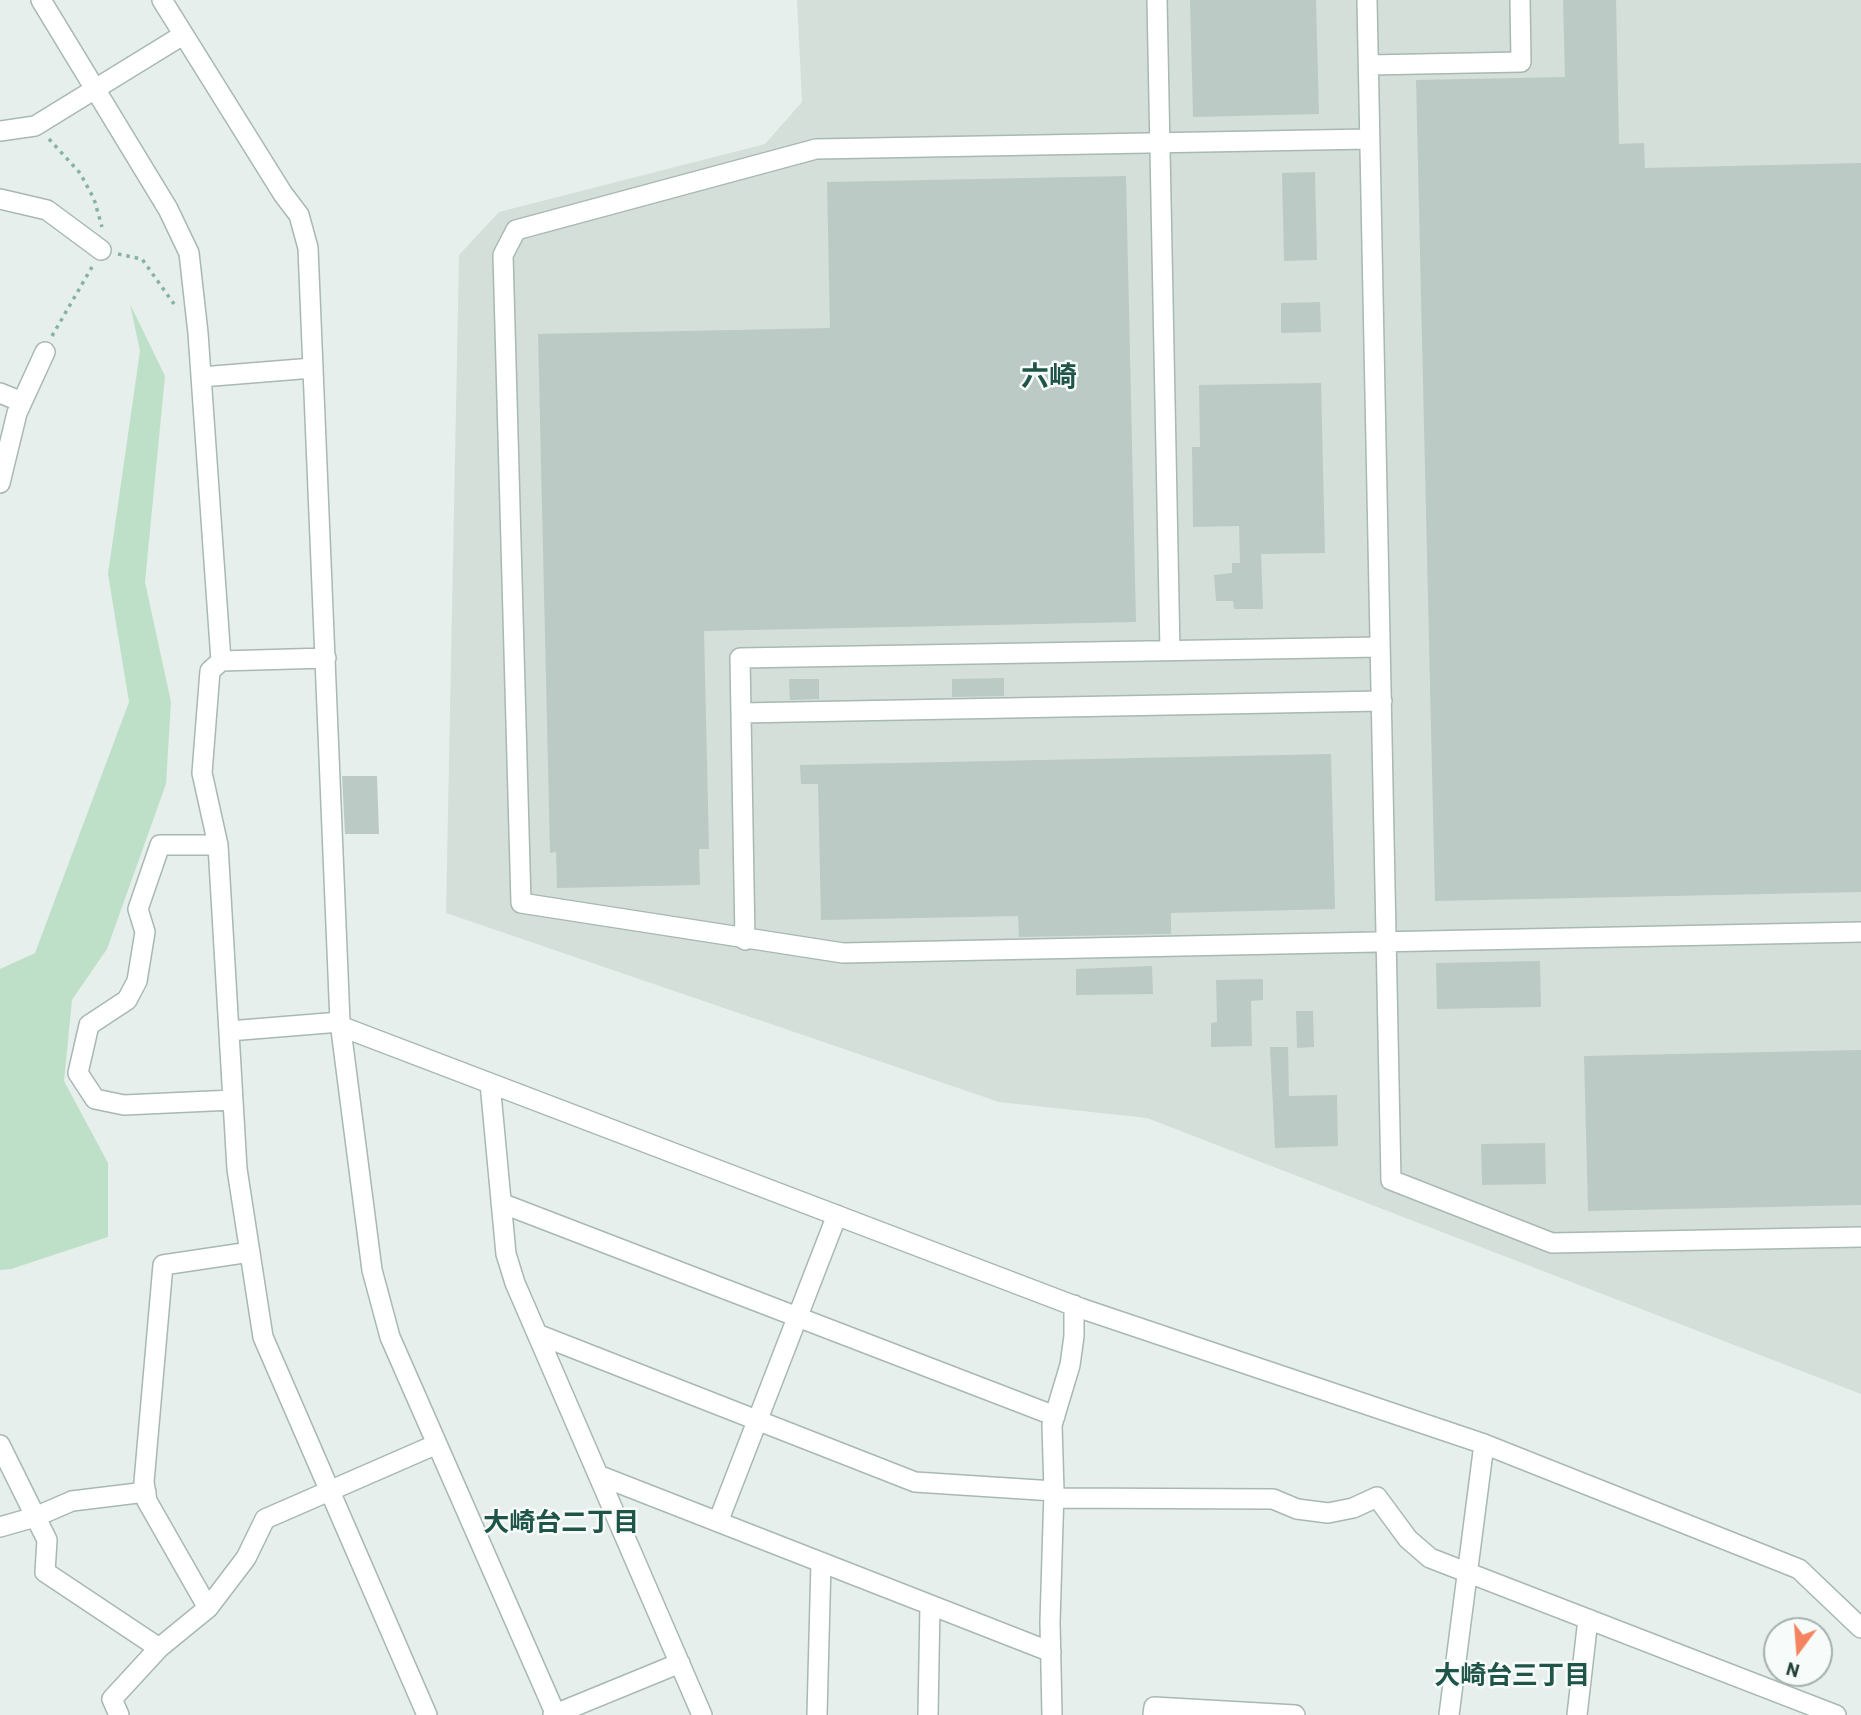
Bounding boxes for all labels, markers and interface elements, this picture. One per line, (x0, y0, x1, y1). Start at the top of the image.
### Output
district label: 六崎 (1021, 360, 1077, 394)
district label: 大崎台二丁目 (483, 1506, 639, 1538)
north arrow (1763, 1617, 1833, 1687)
text: N (1783, 1658, 1802, 1684)
district label: 大崎台三丁目 (1434, 1659, 1590, 1691)

